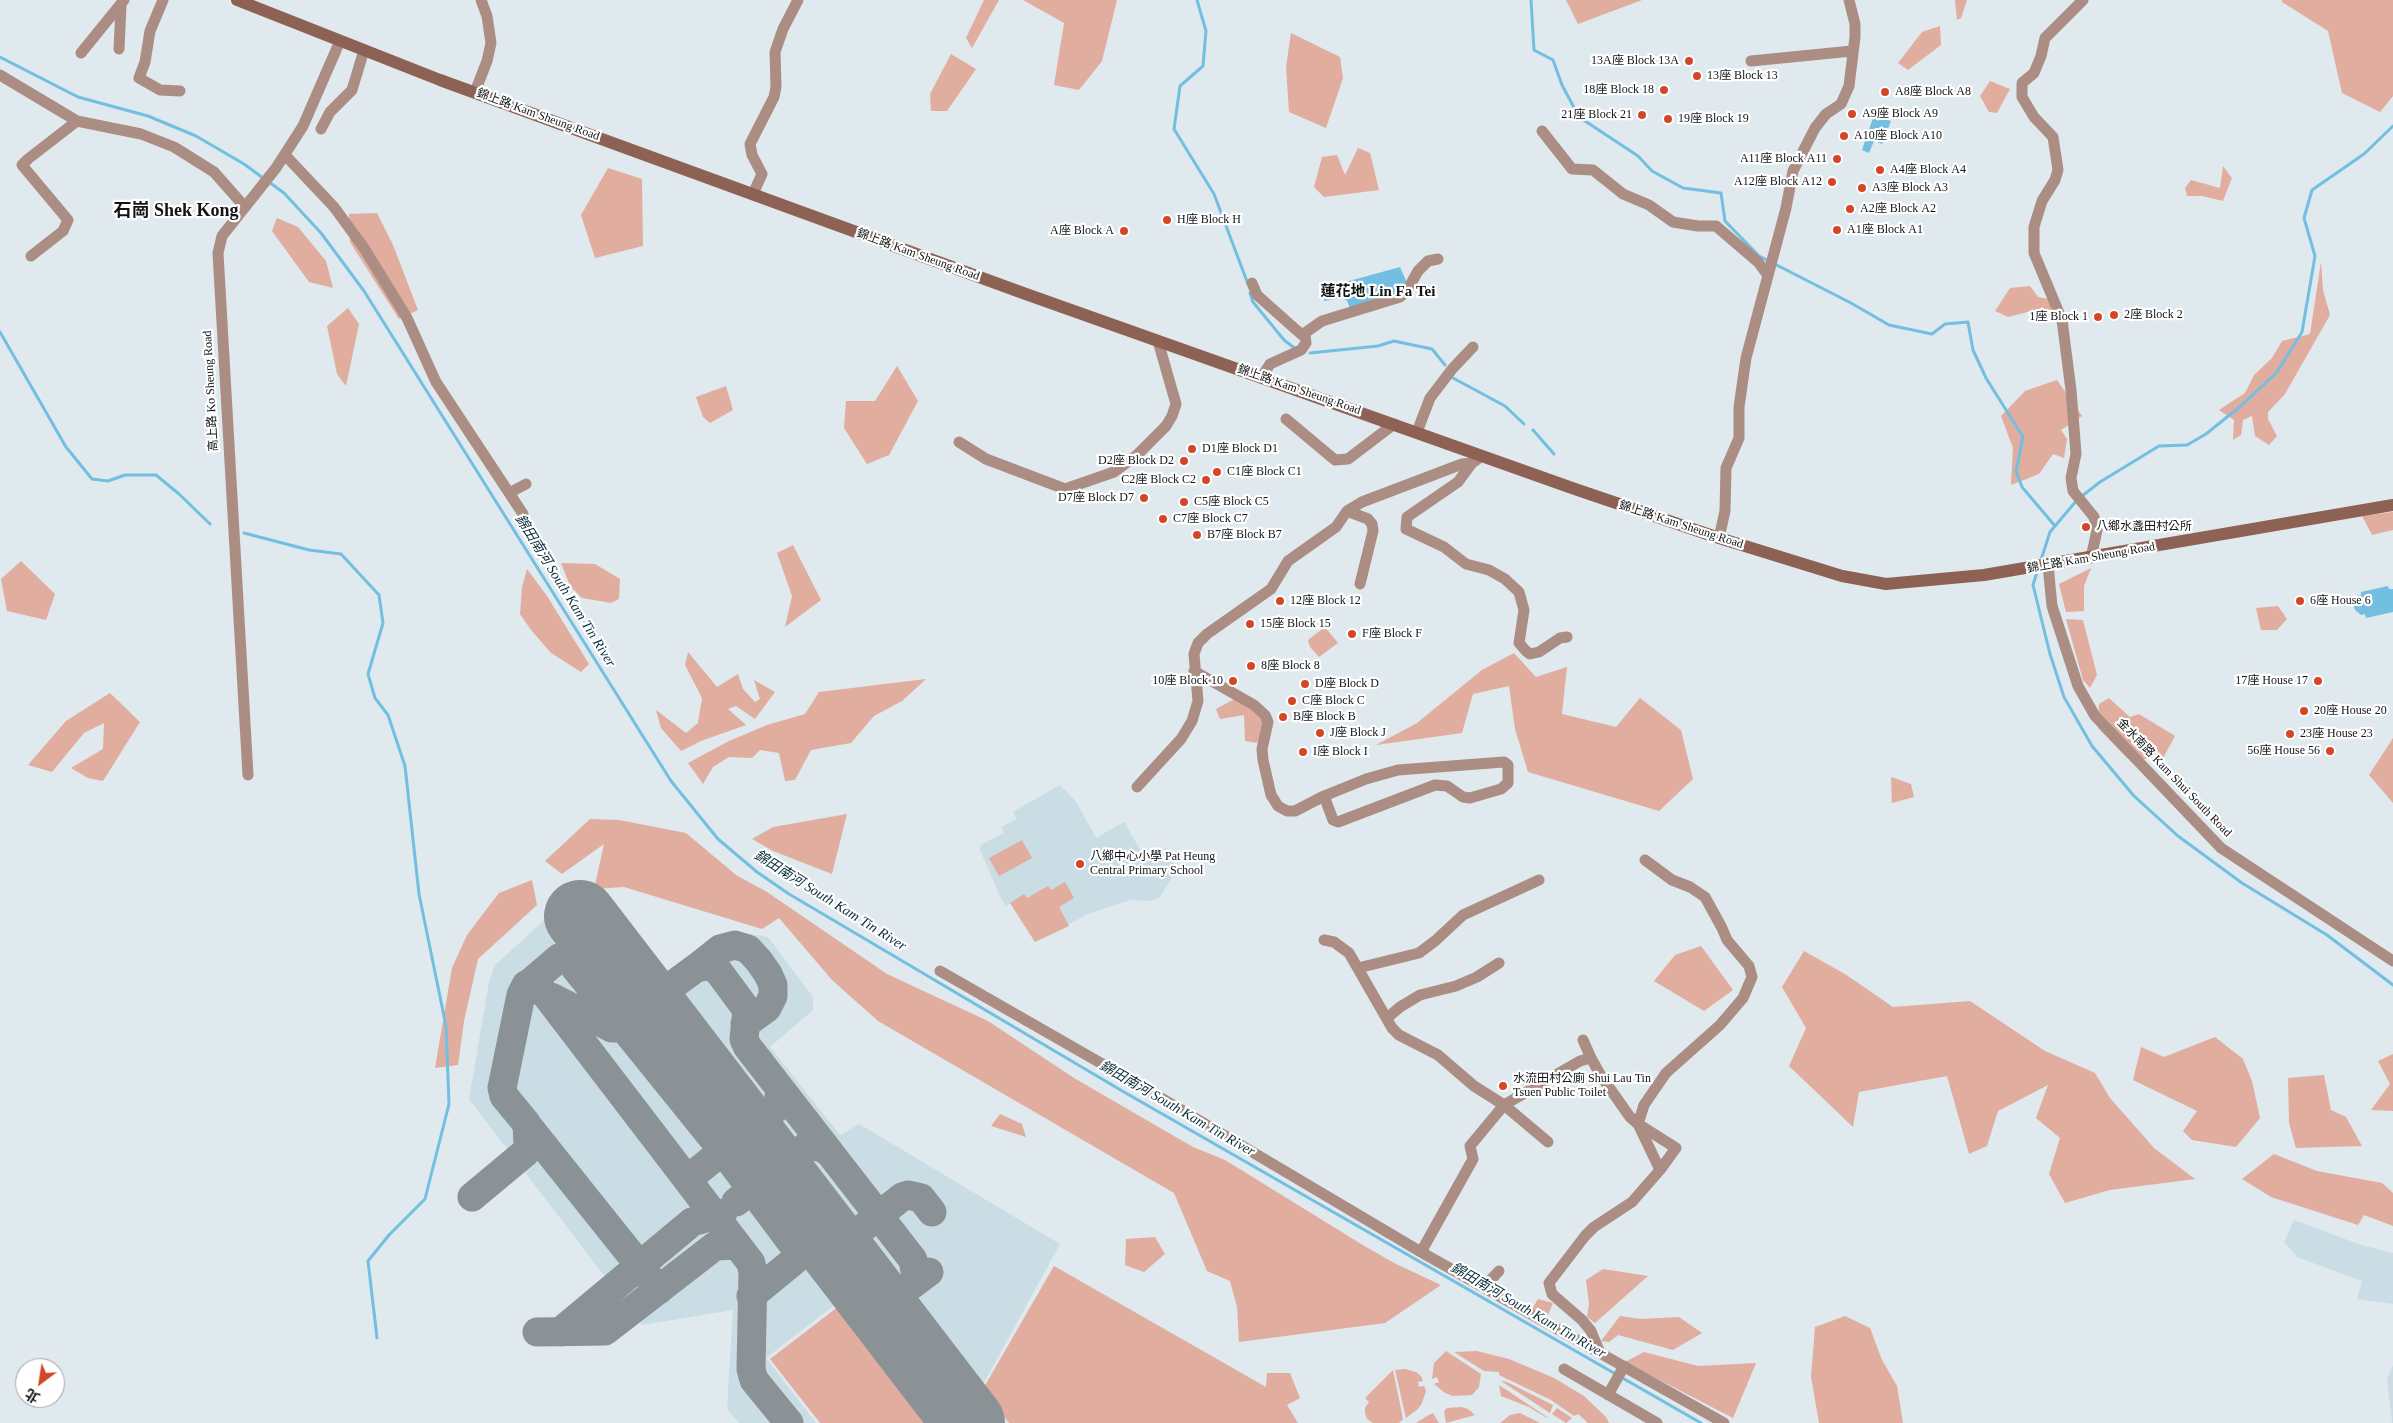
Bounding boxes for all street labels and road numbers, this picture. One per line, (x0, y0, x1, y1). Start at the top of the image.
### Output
street label: 錦上路 Kam Sheung Road (475, 86, 601, 144)
street label: 錦上路 Kam Sheung Road (855, 226, 981, 284)
street label: 高上路 Ko Sheung Road (201, 330, 221, 452)
street label: 錦上路 Kam Sheung Road (1235, 362, 1363, 418)
street label: 錦上路 Kam Sheung Road (1617, 498, 1745, 552)
street label: 錦上路 Kam Sheung Road (2026, 540, 2156, 576)
street label: 金水南路 Kam Shui South Road (2114, 716, 2234, 840)

